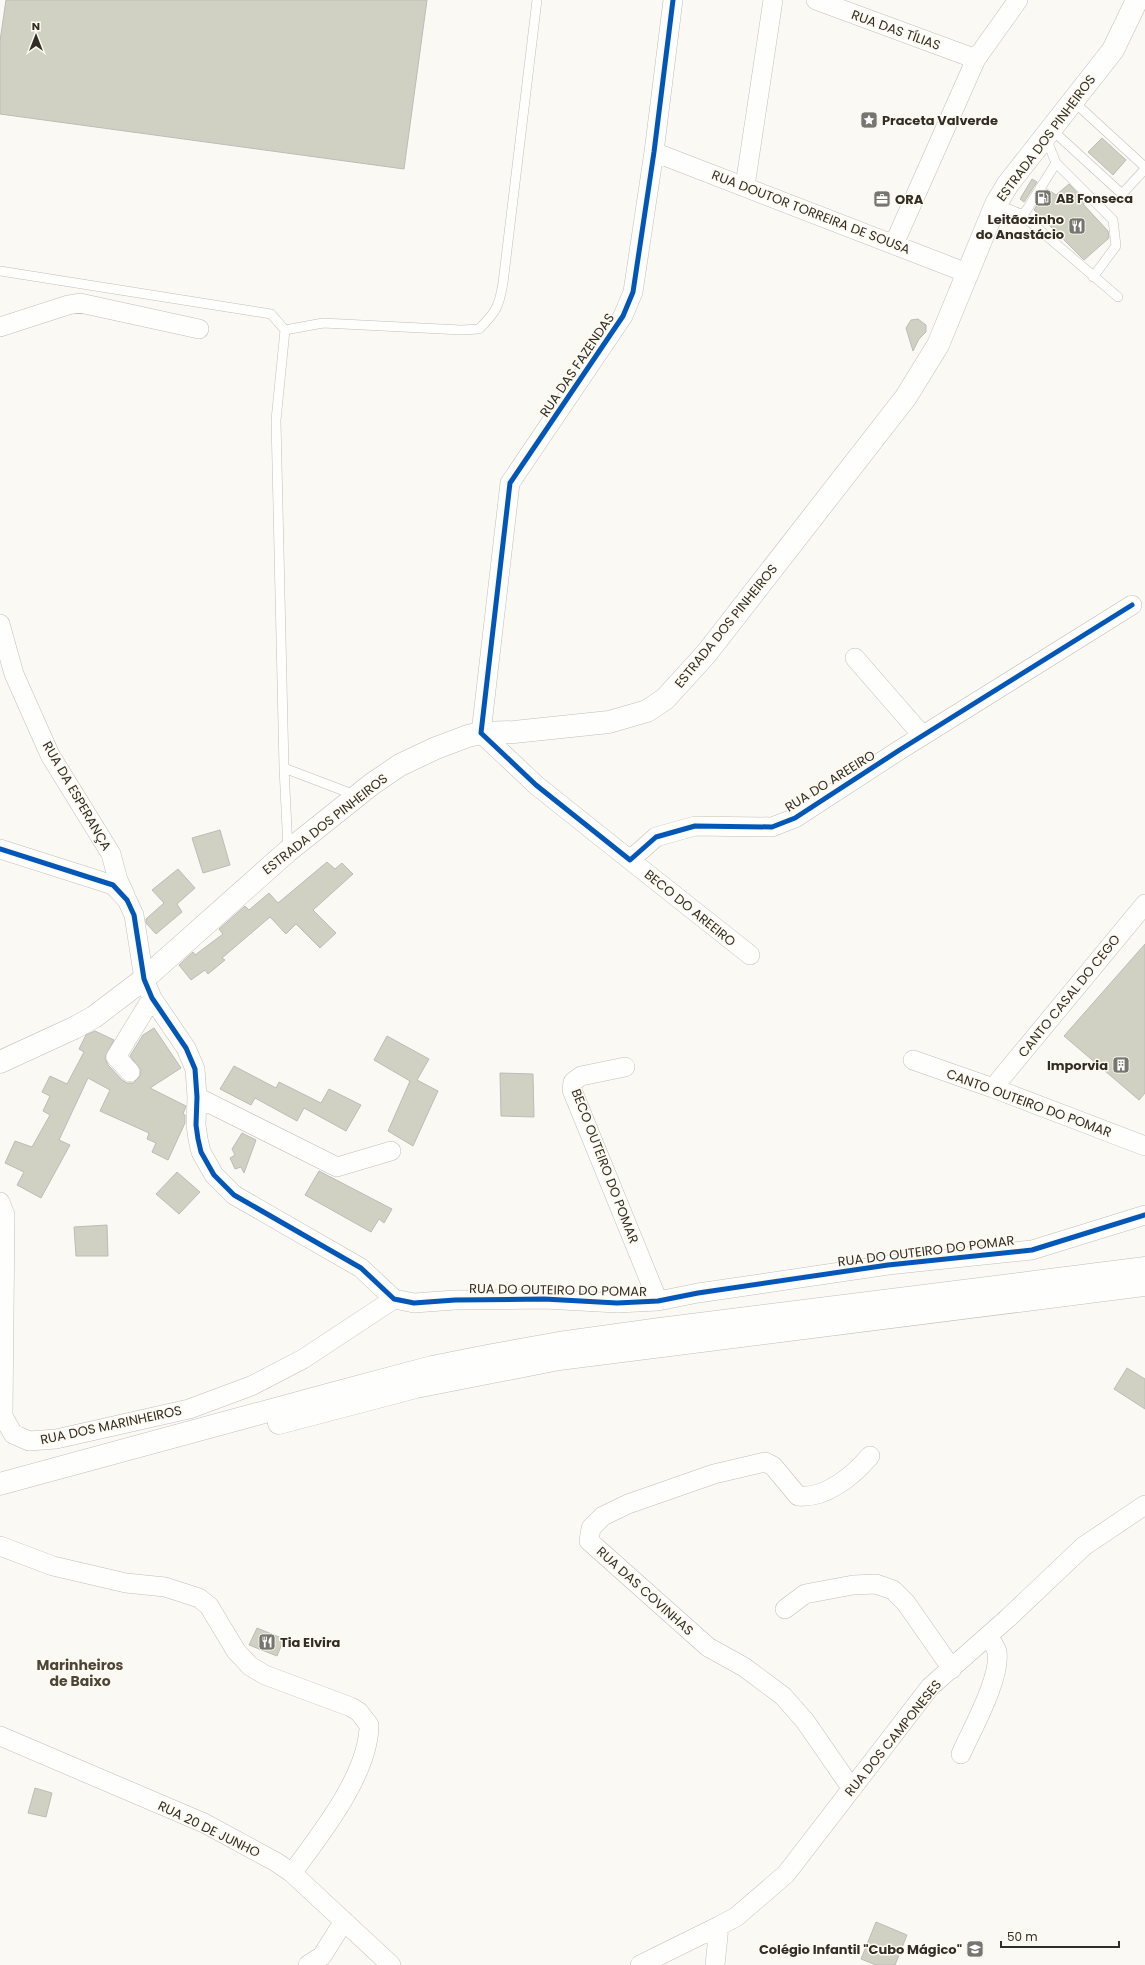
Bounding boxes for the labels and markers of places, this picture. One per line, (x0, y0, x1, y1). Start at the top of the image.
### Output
place icon: Praceta Valverde (859, 110, 879, 130)
place label: Praceta Valverde (882, 111, 998, 130)
fuel station icon: AB Fonseca (1033, 188, 1053, 208)
office icon: ORA (872, 189, 892, 209)
place label: AB Fonseca (1056, 189, 1133, 208)
place label: ORA (895, 190, 924, 209)
place label: Leitãozinho do Anastácio (976, 210, 1064, 244)
restaurant icon: Leitãozinho do Anastácio (1067, 216, 1087, 236)
building icon: Imporvia (1111, 1055, 1131, 1075)
place label: Imporvia (1047, 1056, 1108, 1075)
restaurant icon: Tia Elvira (257, 1632, 277, 1652)
place label: Tia Elvira (280, 1633, 341, 1652)
school or university icon: Colégio Infantil "Cubo Mágico" (965, 1939, 985, 1959)
place label: Colégio Infantil "Cubo Mágico" (759, 1940, 962, 1959)

